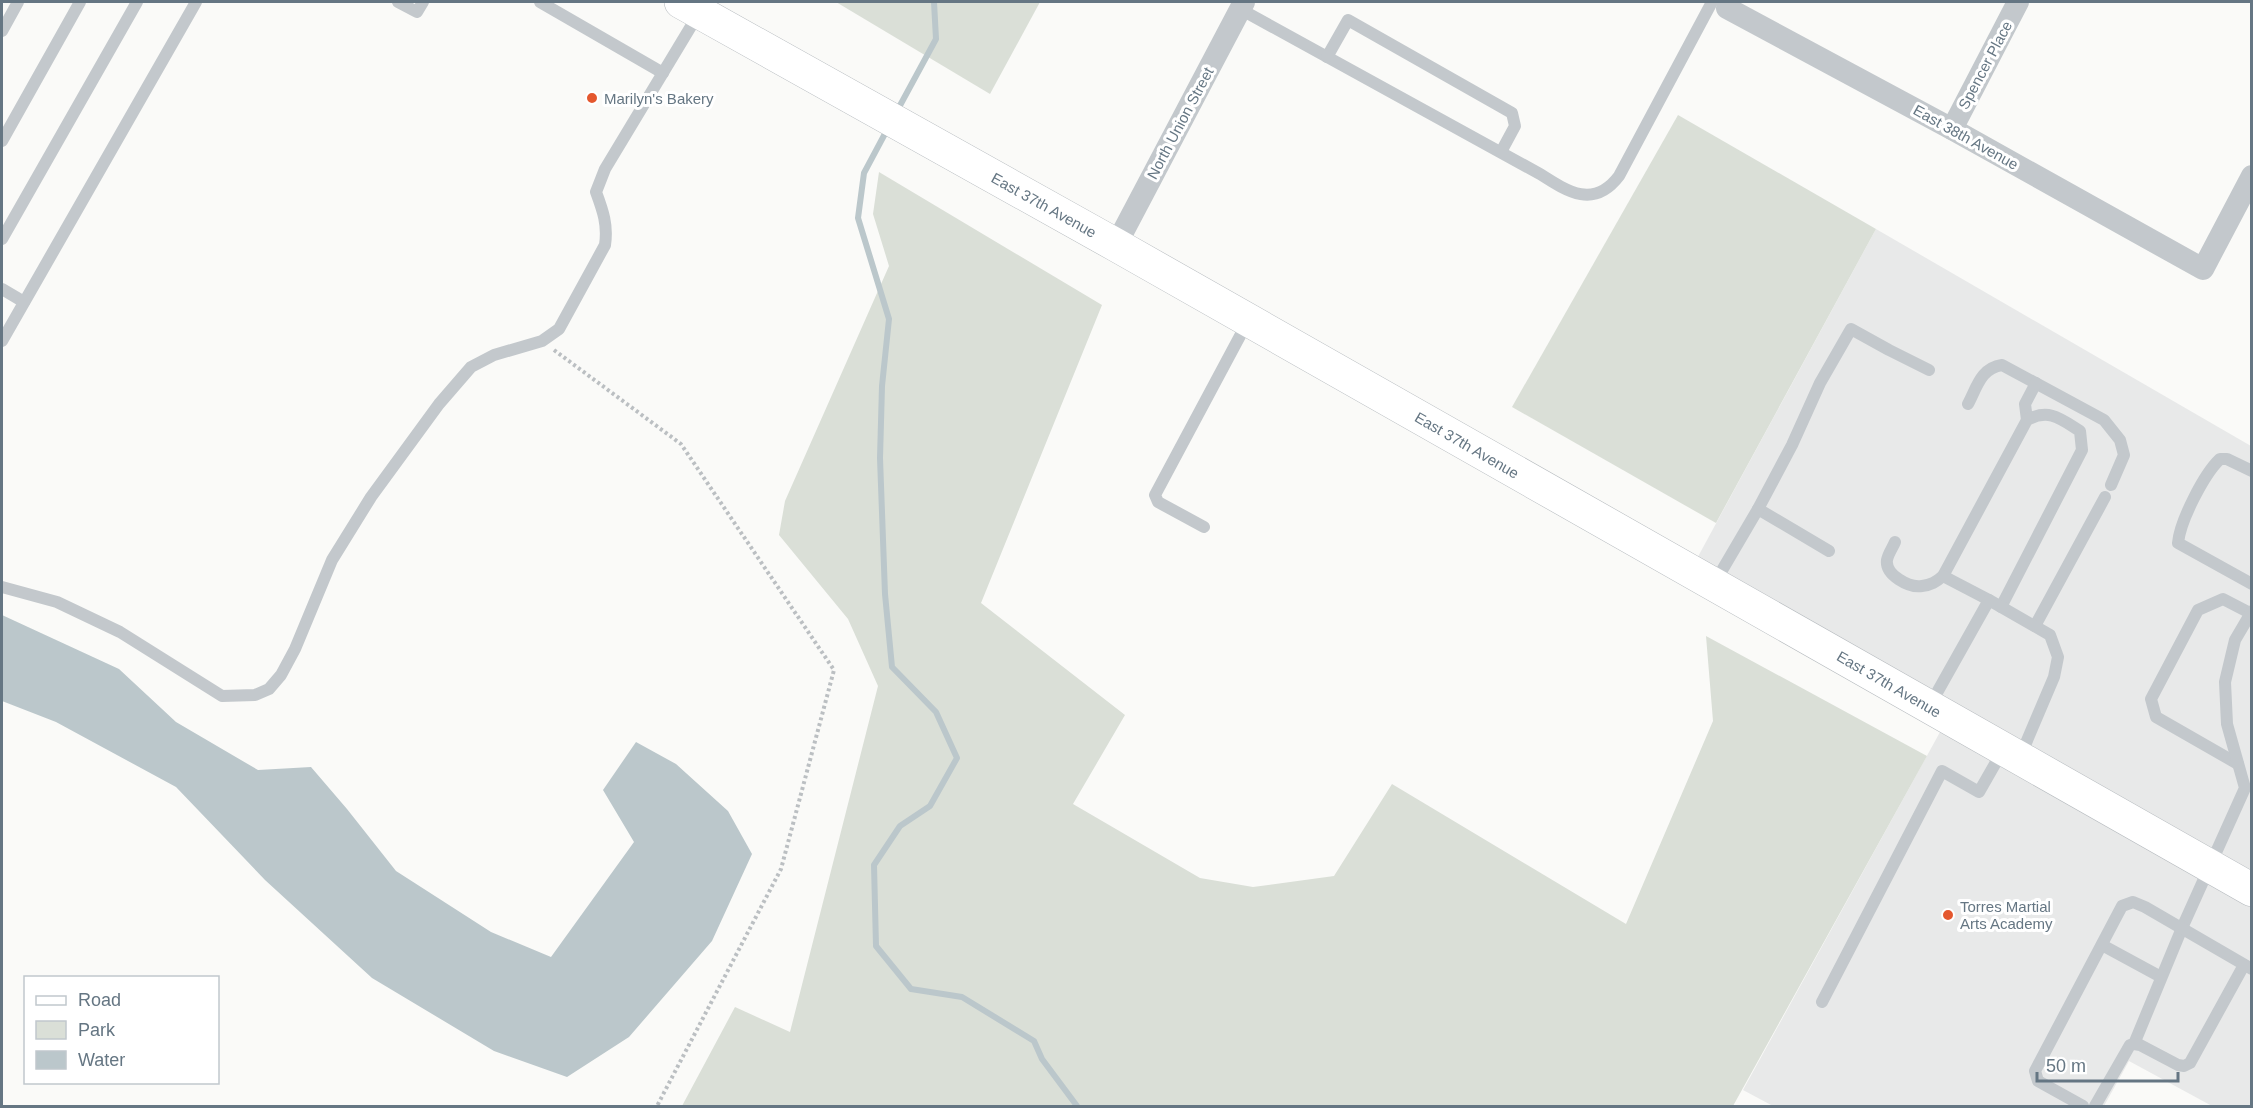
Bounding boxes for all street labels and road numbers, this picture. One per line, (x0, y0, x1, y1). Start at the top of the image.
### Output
street label: Spencer Place (1955, 18, 2015, 112)
street label: North Union Street (1143, 63, 1217, 182)
street label: East 38th Avenue (1911, 101, 2021, 173)
street label: East 37th Avenue (989, 169, 1099, 241)
street label: East 37th Avenue (1412, 408, 1522, 482)
street label: East 37th Avenue (1834, 647, 1944, 721)

